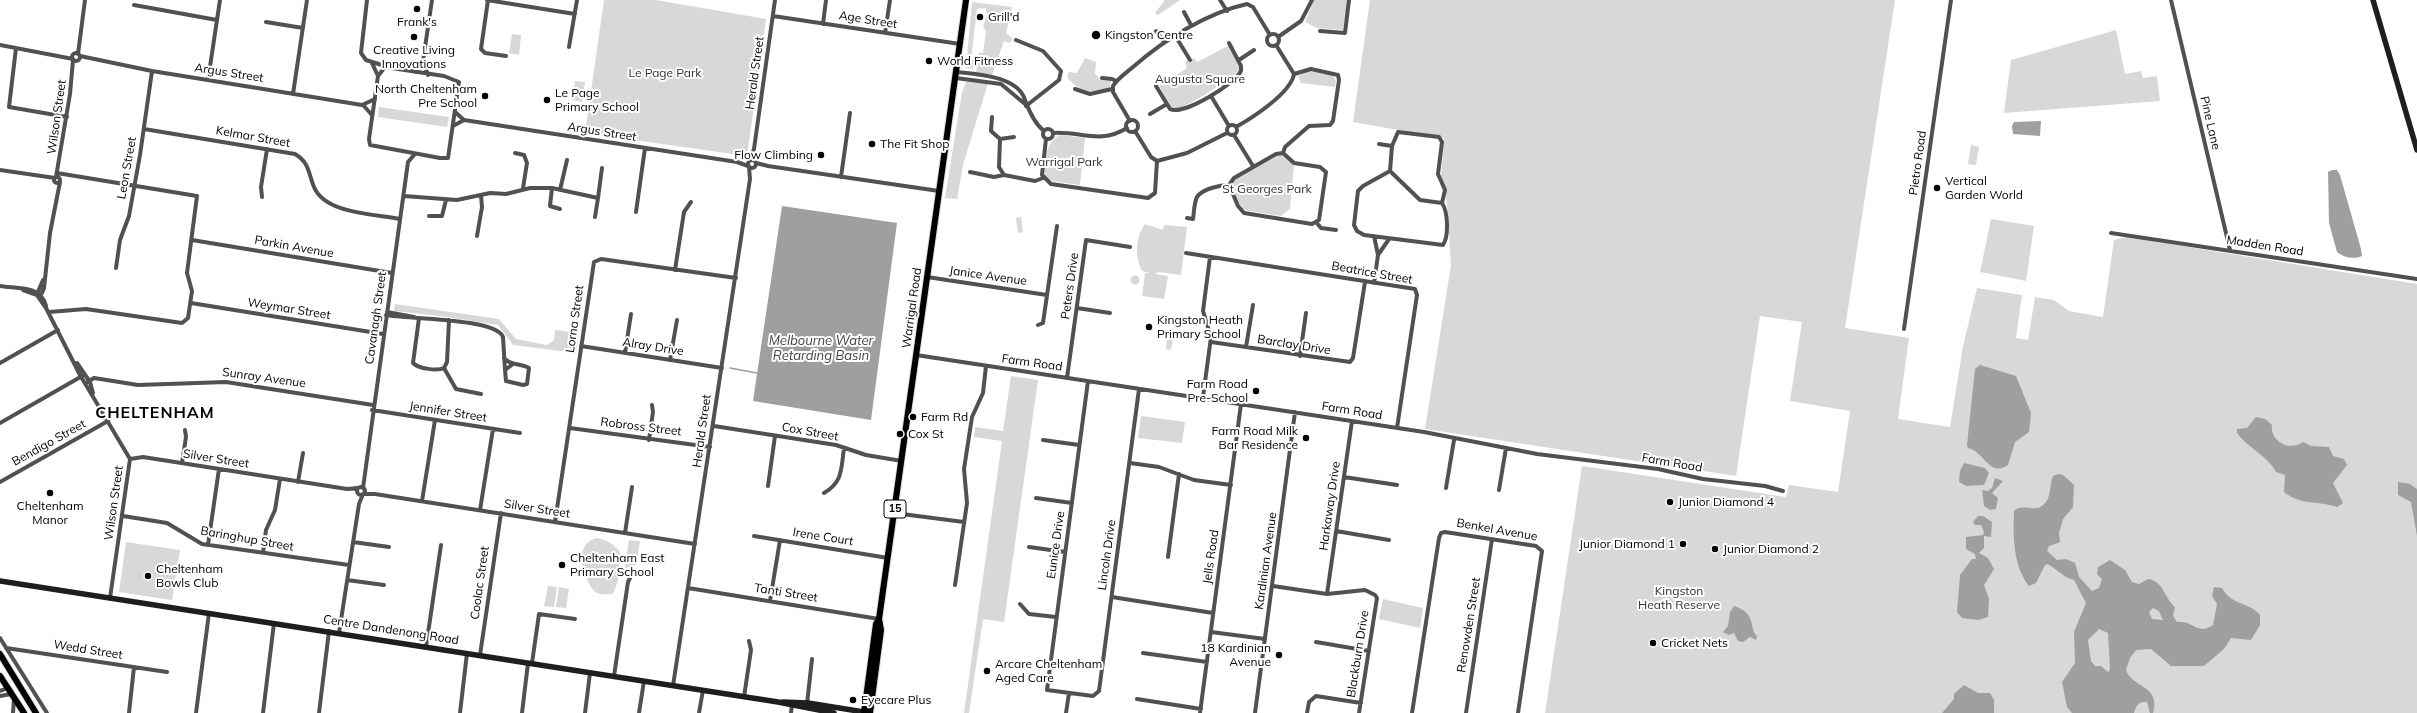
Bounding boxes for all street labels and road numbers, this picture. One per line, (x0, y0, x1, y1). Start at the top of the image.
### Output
street label: Age Street (838, 8, 898, 32)
street label: Herald Street (743, 36, 767, 110)
street label: Argus Street (194, 60, 264, 86)
street label: Wilson Street (45, 79, 69, 155)
street label: Pine Lane (2197, 95, 2223, 151)
street label: Argus Street (567, 119, 637, 145)
street label: Kelmar Street (215, 123, 291, 151)
street label: Pietro Road (1906, 130, 1930, 196)
street label: Leon Street (114, 136, 140, 200)
street label: Parkin Avenue (253, 233, 335, 261)
street label: Madden Road (2225, 233, 2305, 259)
street label: Peters Drive (1058, 252, 1082, 320)
street label: Beatrice Street (1330, 259, 1414, 287)
street label: Janice Avenue (948, 263, 1028, 289)
street label: Warrigal Road (899, 267, 925, 349)
street label: Cavanagh Street (362, 271, 390, 365)
street label: Lorna Street (563, 284, 587, 354)
street label: Weymar Street (246, 295, 332, 323)
street label: Barclay Drive (1256, 332, 1332, 358)
street label: Alray Drive (621, 335, 685, 359)
street label: Farm Road (1001, 352, 1063, 374)
street label: Sunray Avenue (221, 365, 307, 391)
street label: Herald Street (690, 394, 714, 468)
street label: Jennifer Street (408, 399, 488, 425)
street label: Farm Road (1321, 399, 1383, 423)
street label: Robross Street (600, 415, 682, 439)
street label: Bendigo Street (10, 417, 88, 469)
street label: Cox Street (781, 420, 839, 444)
street label: Silver Street (182, 447, 250, 471)
street label: Farm Road (1641, 451, 1703, 475)
street label: Harkaway Drive (1317, 460, 1343, 552)
street label: Wilson Street (102, 465, 126, 541)
street label: Silver Street (503, 497, 571, 521)
road number: 15 (884, 500, 906, 518)
street label: Eunice Drive (1044, 510, 1068, 580)
street label: Kardinian Avenue (1252, 511, 1280, 611)
street label: Benkel Avenue (1455, 516, 1539, 544)
street label: Lincoln Drive (1095, 519, 1119, 591)
street label: Baringhup Street (199, 524, 295, 554)
street label: Irene Court (792, 525, 854, 549)
street label: Jells Road (1200, 529, 1222, 585)
street label: Coolac Street (468, 545, 492, 621)
street label: Renowden Street (1454, 577, 1484, 673)
street label: Tanti Street (753, 581, 819, 605)
street label: Blackburn Drive (1344, 609, 1372, 699)
street label: Centre Dandenong Road (322, 612, 460, 648)
street label: Wedd Street (52, 637, 124, 663)

